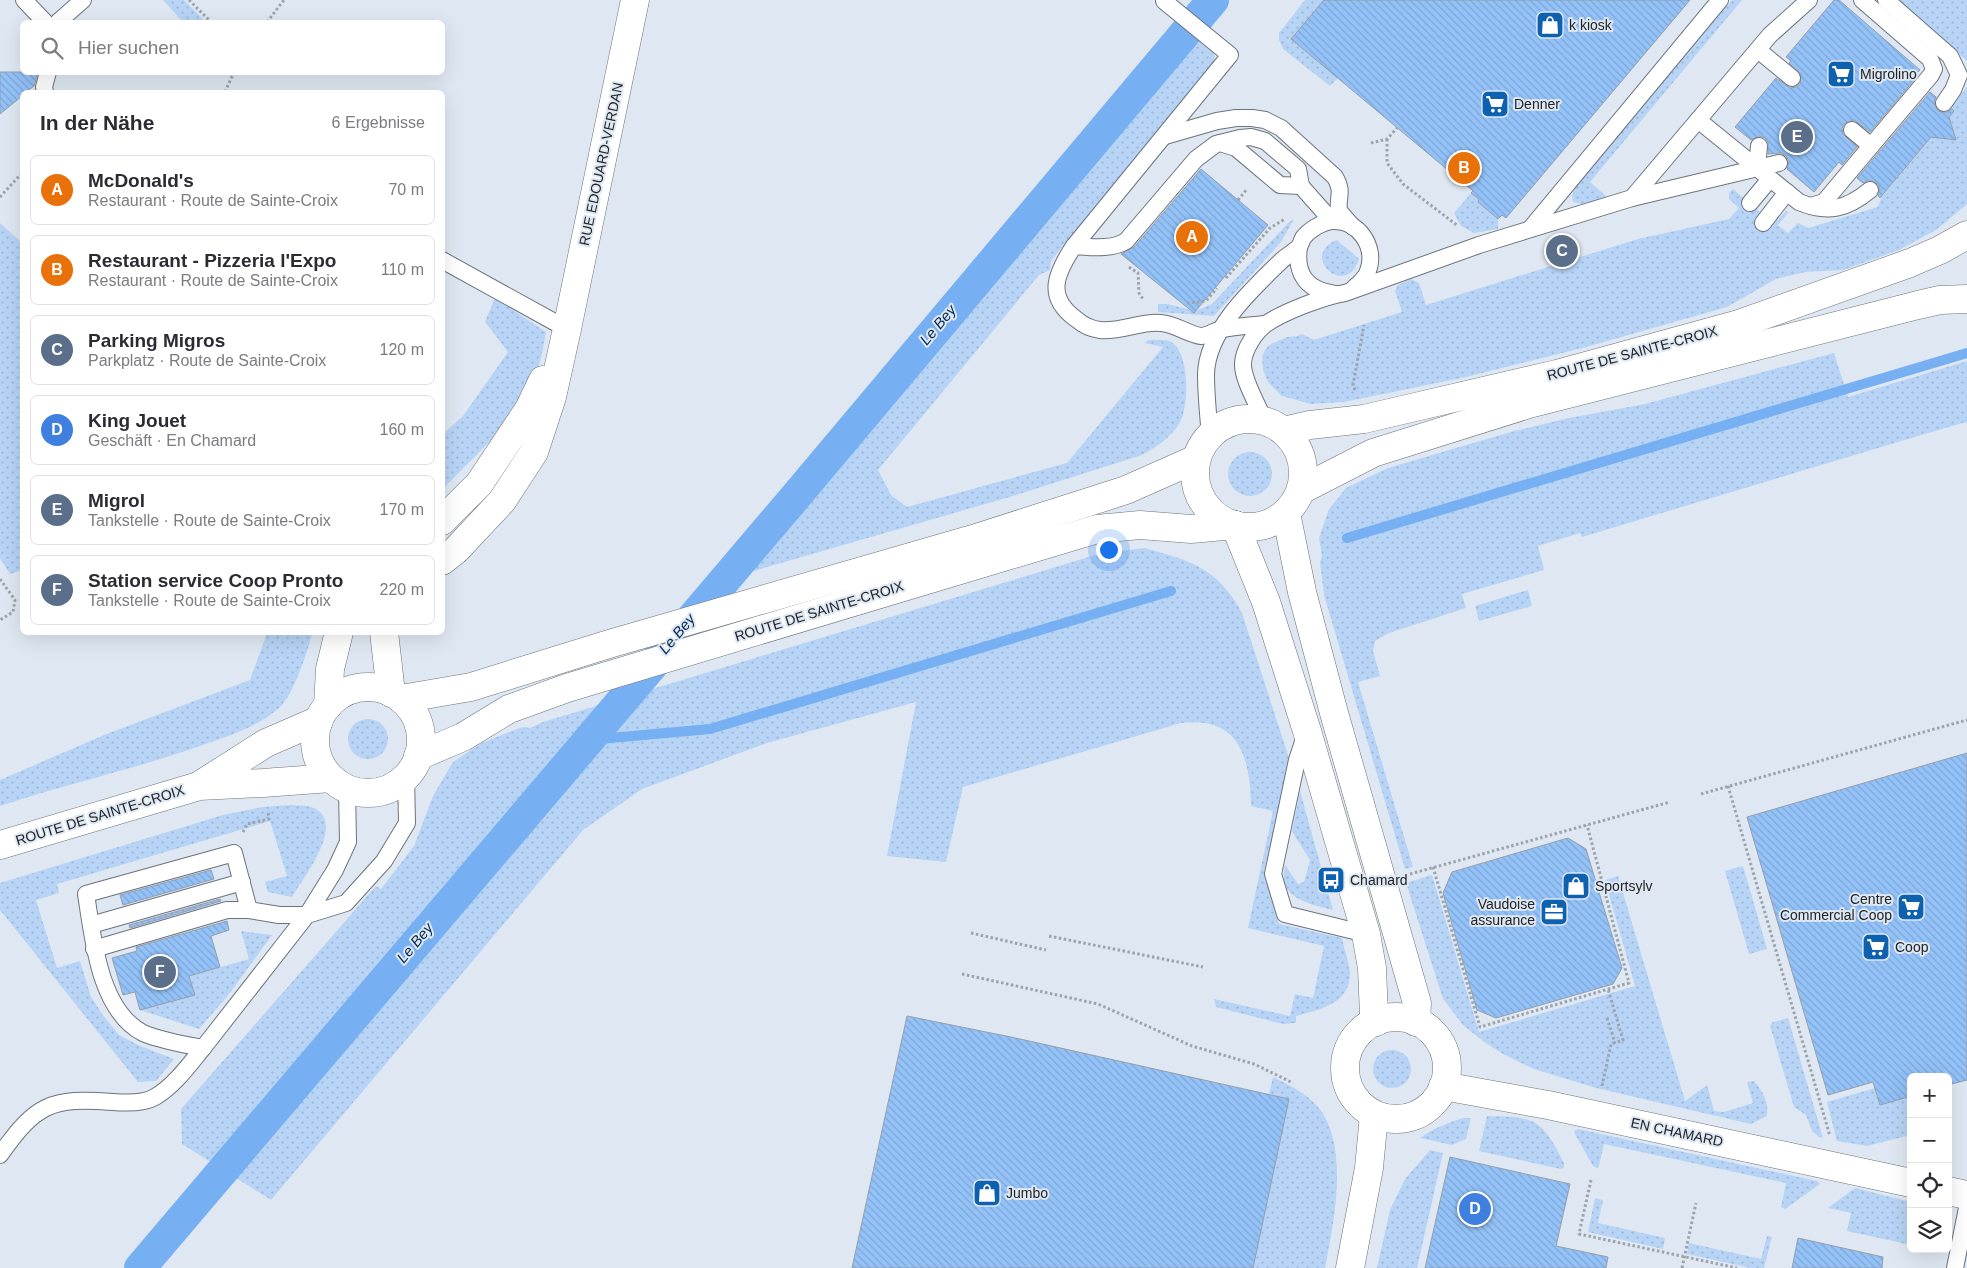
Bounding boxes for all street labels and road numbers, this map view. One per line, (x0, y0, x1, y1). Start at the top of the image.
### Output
street label: RUE EDOUARD-VERDAN (576, 81, 626, 247)
street label: ROUTE DE SAINTE-CROIX (1545, 322, 1720, 383)
street label: ROUTE DE SAINTE-CROIX (733, 577, 906, 644)
street label: ROUTE DE SAINTE-CROIX (14, 781, 187, 848)
street label: EN CHAMARD (1629, 1114, 1725, 1150)

